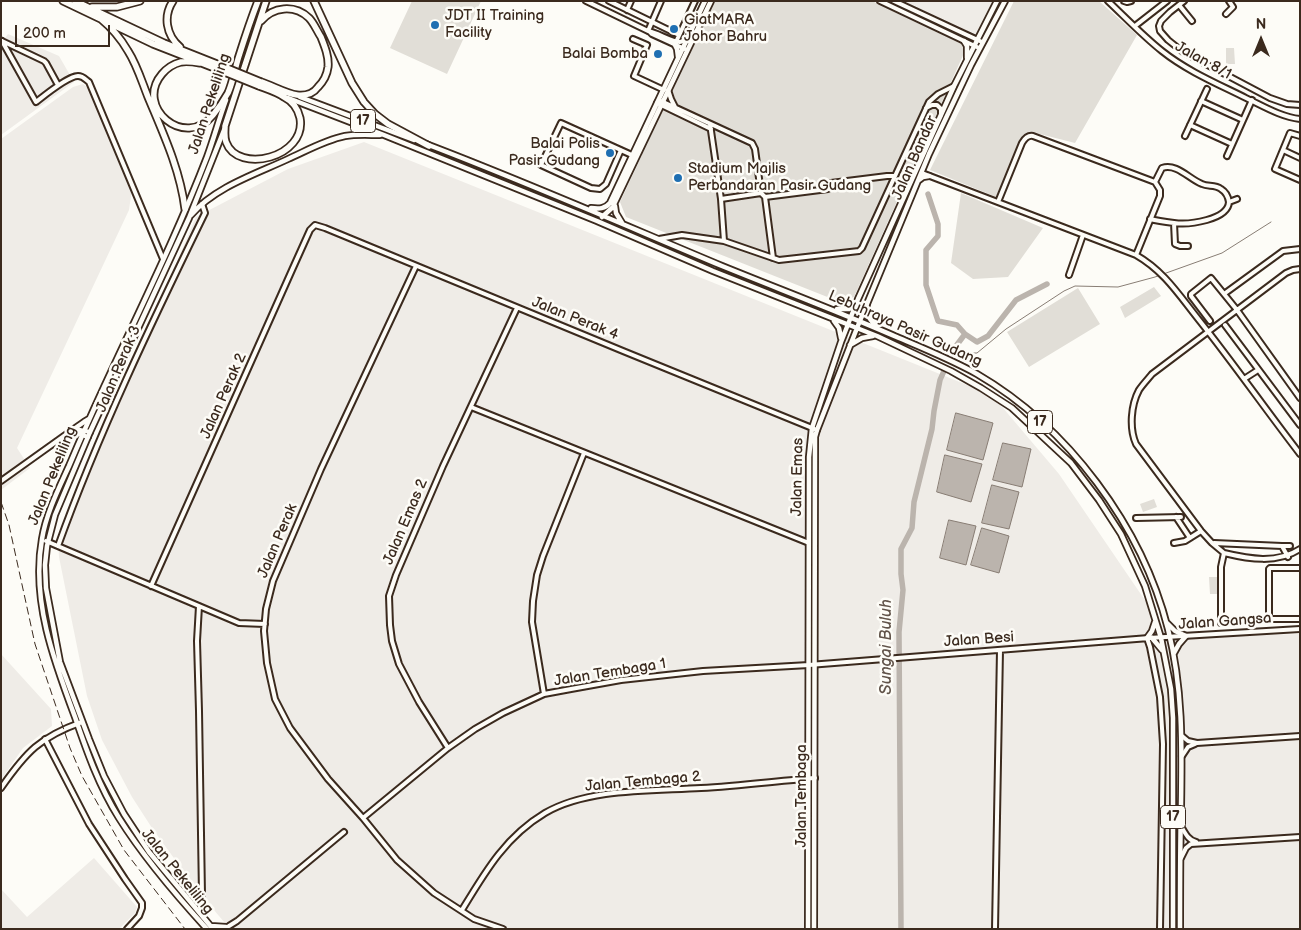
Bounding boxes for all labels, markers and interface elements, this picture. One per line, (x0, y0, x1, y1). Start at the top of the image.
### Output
place label: JDT II Training Facility (445, 7, 544, 42)
place label: GiatMARA Johor Bahru (684, 11, 767, 46)
scale bar (18, 15, 112, 47)
north arrow (1236, 15, 1286, 65)
text: N (1256, 16, 1266, 33)
marker: JDT II Training Facility (429, 19, 441, 31)
marker: GiatMARA Johor Bahru (668, 23, 680, 35)
text: 200 m (23, 24, 66, 43)
street label: Jalan 8/1 (1172, 38, 1234, 84)
place label: Balai Bomba (562, 45, 648, 63)
marker: Balai Bomba (652, 48, 664, 60)
street label: Jalan Pekeliling (185, 51, 235, 157)
road number: 17 (350, 110, 376, 132)
street label: Jalan Bandar (888, 113, 942, 203)
place label: Balai Polis Pasir Gudang (508, 135, 600, 170)
marker: Balai Polis Pasir Gudang (604, 147, 616, 159)
place label: Stadium Majlis Perbandaran Pasir Gudang (688, 160, 871, 195)
marker: Stadium Majlis Perbandaran Pasir Gudang (672, 172, 684, 184)
street label: Lebuhraya Pasir Gudang (825, 287, 985, 371)
street label: Jalan Perak 4 (529, 293, 621, 345)
street label: Jalan Perak 3 (93, 323, 145, 415)
street label: Jalan Perak 2 (197, 350, 251, 442)
road number: 17 (1028, 411, 1052, 434)
street label: Jalan Pekeliling (25, 424, 81, 528)
street label: Jalan Emas (788, 438, 808, 516)
street label: Jalan Emas 2 (380, 476, 432, 568)
street label: Jalan Perak (254, 501, 302, 581)
water label: Sungai Buluh (877, 599, 897, 695)
street label: Jalan Gangsa (1178, 610, 1272, 634)
street label: Jalan Besi (943, 629, 1015, 651)
street label: Jalan Tembaga 1 (553, 655, 667, 691)
street label: Jalan Tembaga (793, 744, 811, 848)
street label: Jalan Tembaga 2 (584, 768, 702, 796)
road number: 17 (1160, 806, 1186, 829)
street label: Jalan Pekeliling (137, 826, 217, 918)

